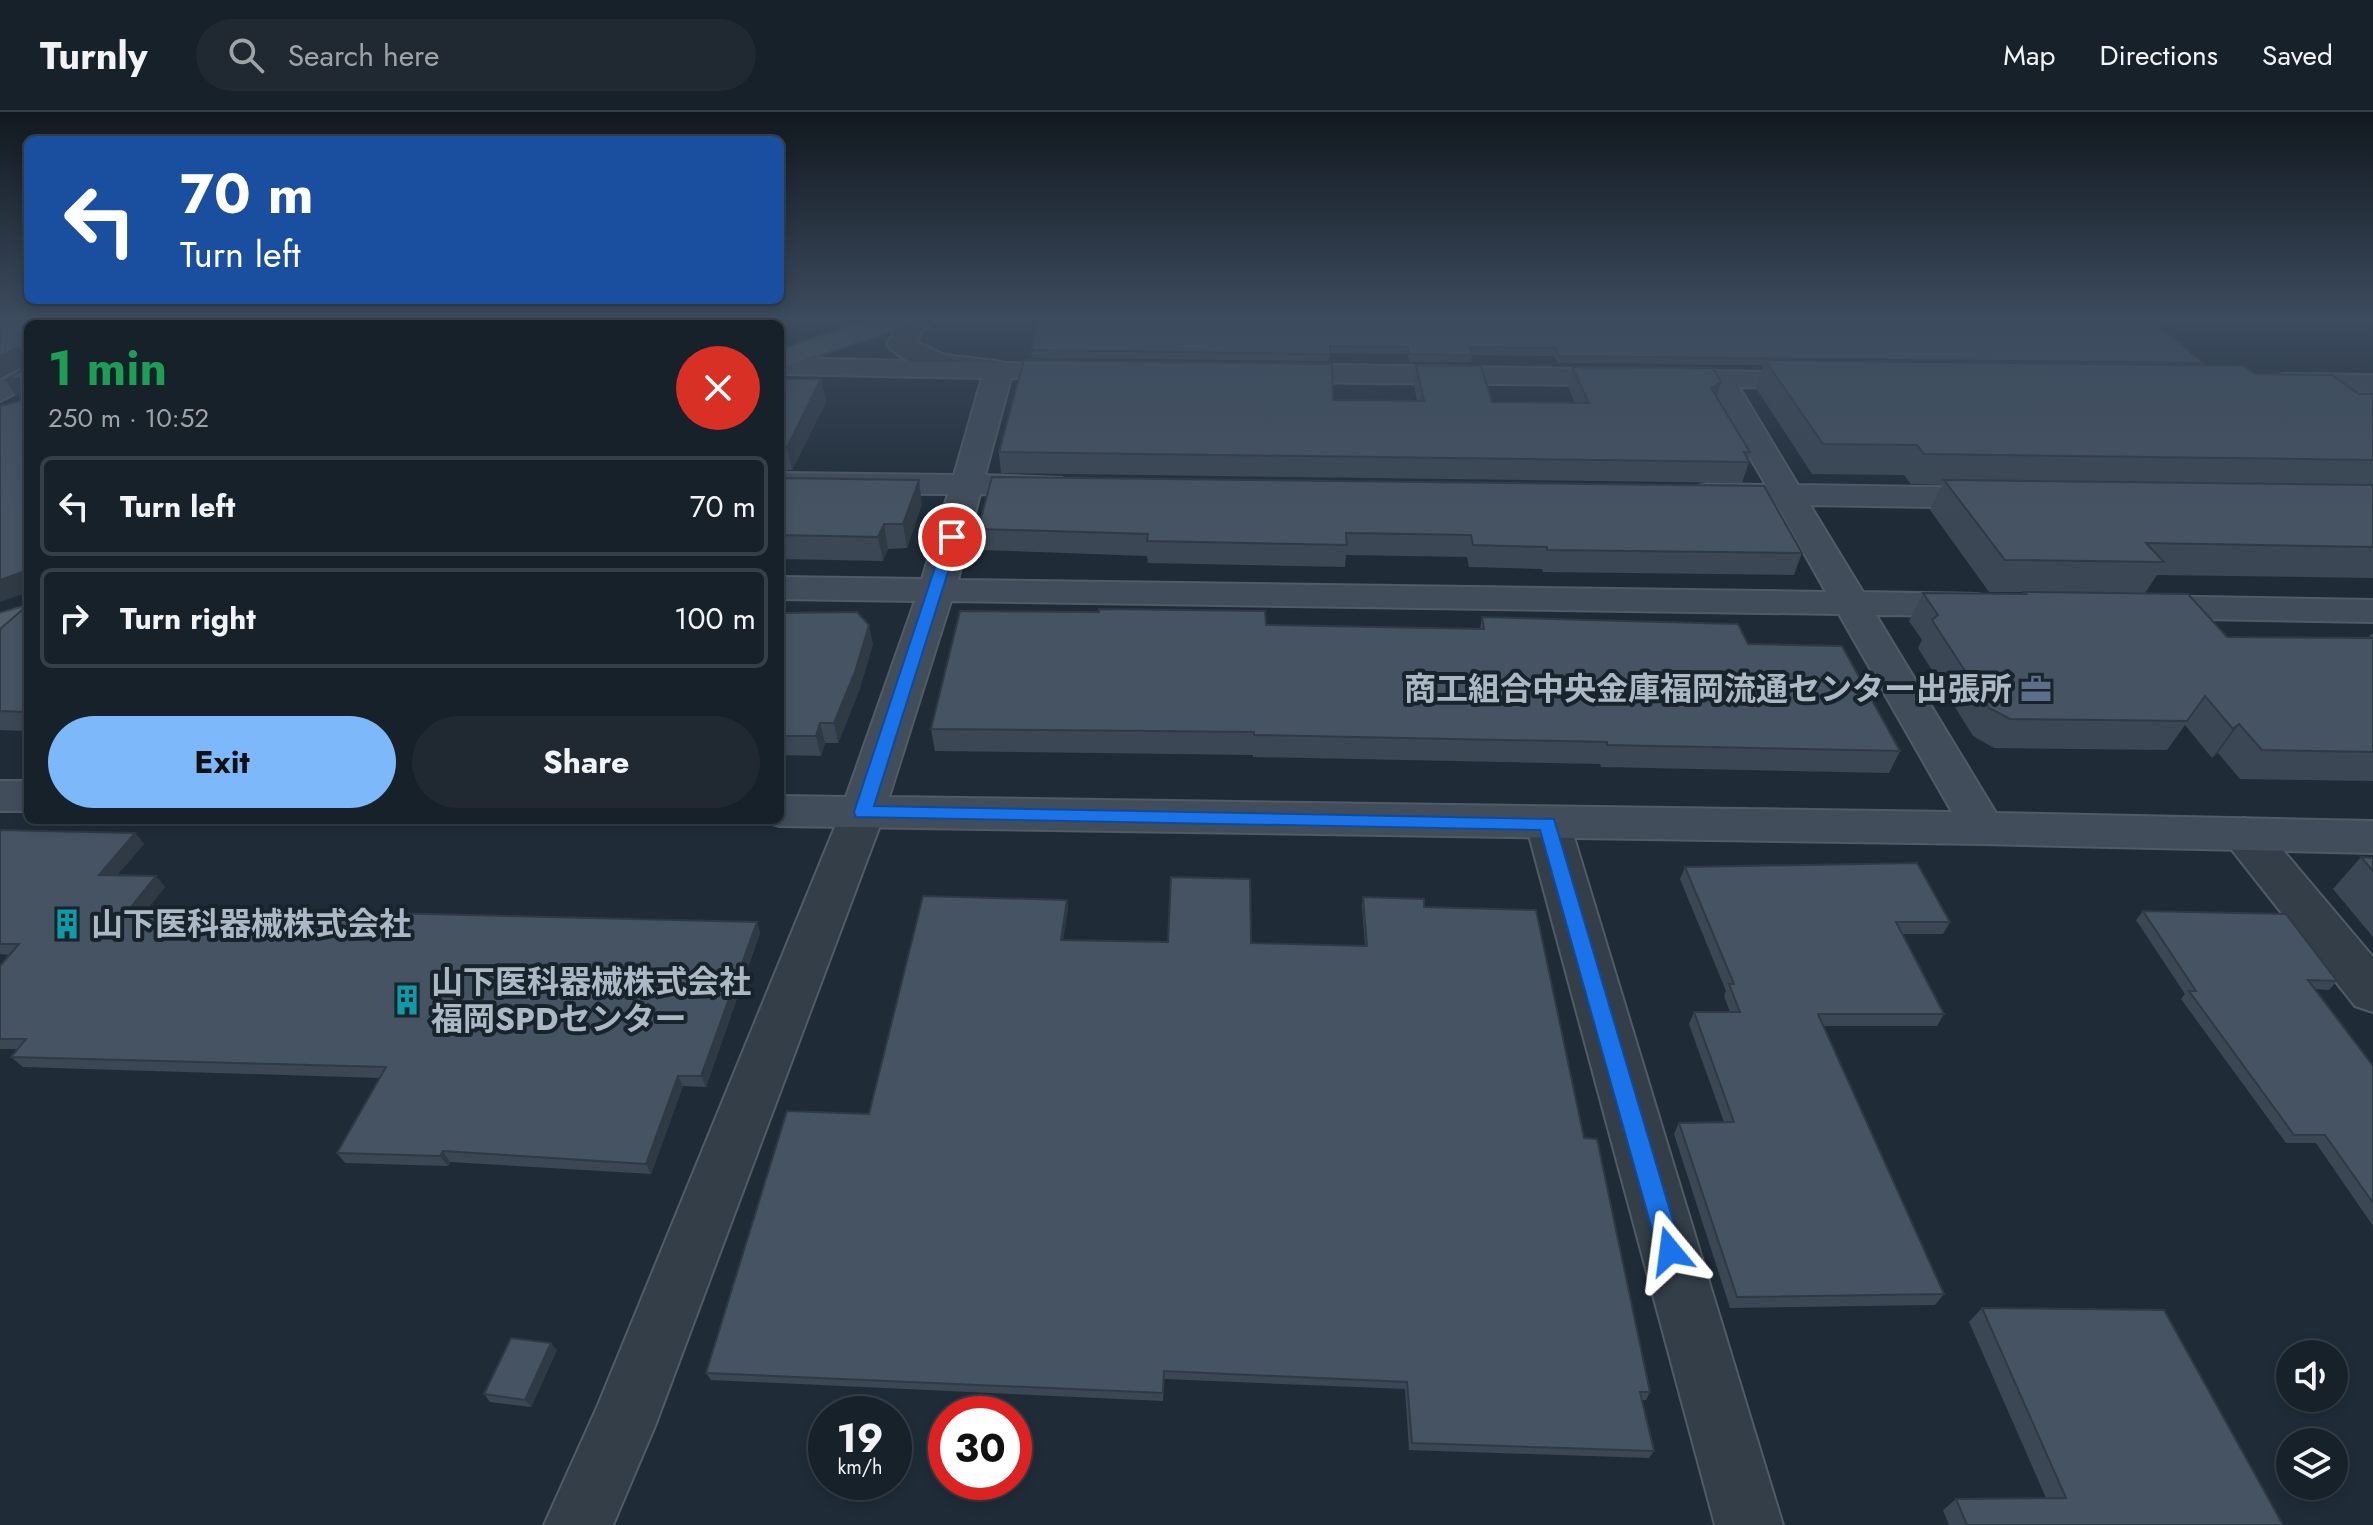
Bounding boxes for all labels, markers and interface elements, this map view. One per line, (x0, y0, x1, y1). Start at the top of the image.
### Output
search box (196, 19, 756, 91)
text: Turnly (40, 28, 148, 83)
icon: search (224, 33, 268, 77)
text: Search here (288, 34, 439, 77)
text: Map (2003, 35, 2055, 76)
text: Directions (2099, 35, 2218, 76)
text: Saved (2262, 35, 2333, 76)
text: 70 m (180, 153, 314, 234)
icon: left (48, 168, 152, 272)
text: Turn left (180, 228, 301, 280)
text: 1 min (48, 334, 167, 403)
button: close (676, 346, 760, 430)
text: 250 m · 10:52 (48, 399, 209, 437)
icon: left (52, 484, 96, 528)
text: Turn left (120, 485, 235, 528)
text: 70 m (690, 485, 756, 528)
pin (918, 503, 986, 571)
icon: arrive (930, 515, 974, 559)
icon: right (52, 596, 96, 640)
text: Turn right (120, 597, 256, 640)
text: 100 m (674, 597, 756, 640)
place label: 商工組合中央金庫福岡流通センター出張所 (1404, 666, 2012, 712)
office icon: 商工組合中央金庫福岡流通センター出張所 (2019, 672, 2053, 706)
button: Exit (48, 716, 396, 808)
button: Share (412, 716, 760, 808)
place label: 山下医科器械株式会社 (91, 901, 411, 947)
building icon: 山下医科器械株式会社 (50, 907, 84, 941)
place label: 山下医科器械株式会社 福岡SPDセンター (431, 959, 751, 1042)
building icon: 山下医科器械株式会社 福岡SPDセンター (390, 983, 424, 1017)
position arrow (1628, 1209, 1712, 1293)
map controls (2276, 1340, 2348, 1500)
button: sound (2276, 1340, 2348, 1412)
speed limit sign: 30 (928, 1396, 1032, 1500)
text: 19 (836, 1409, 884, 1467)
button: layers (2276, 1428, 2348, 1500)
text: km/h (837, 1453, 883, 1482)

